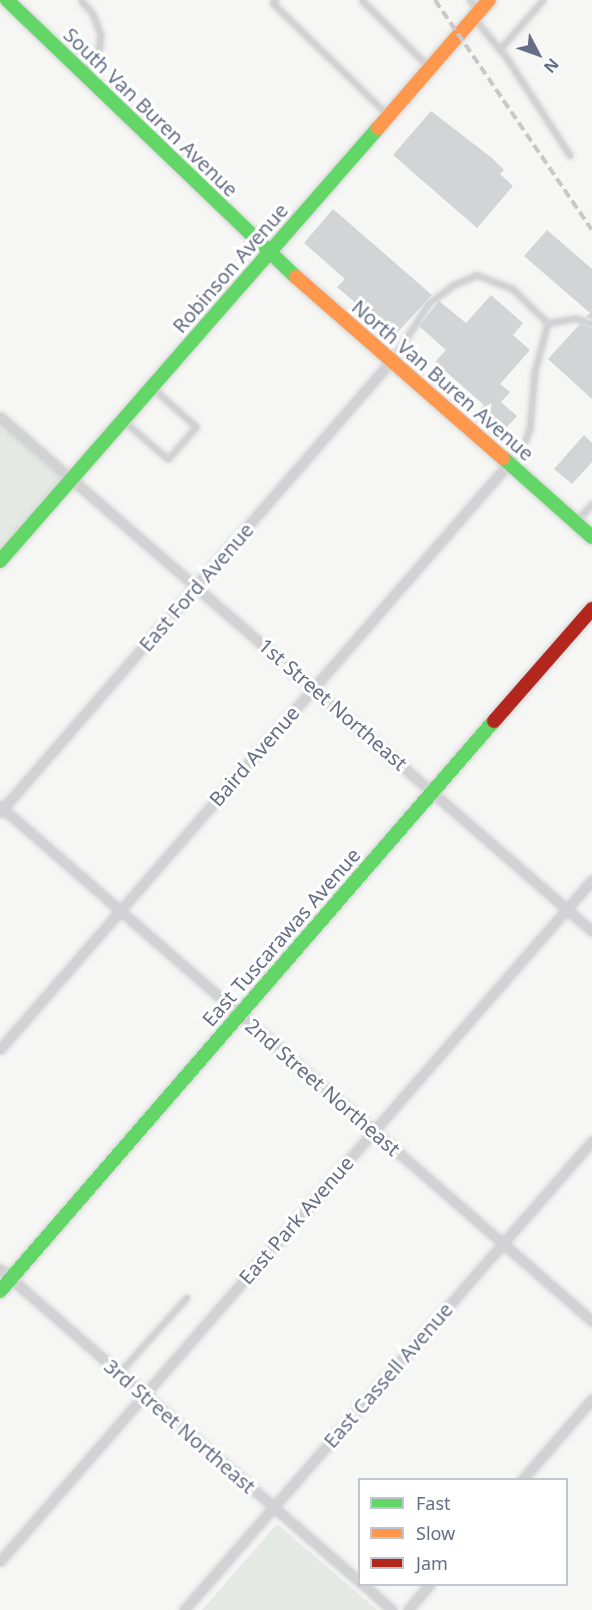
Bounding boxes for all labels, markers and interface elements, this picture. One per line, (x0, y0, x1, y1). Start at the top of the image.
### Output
street label: South Van Buren Avenue (59, 22, 243, 202)
north arrow (508, 24, 568, 84)
text: N (539, 54, 564, 78)
street label: Robinson Avenue (167, 198, 293, 338)
street label: North Van Buren Avenue (347, 295, 539, 465)
street label: East Ford Avenue (134, 518, 258, 656)
street label: 1st Street Northeast (254, 633, 412, 775)
street label: Baird Avenue (204, 701, 304, 811)
street label: East Tuscarawas Avenue (197, 843, 365, 1031)
street label: 2nd Street Northeast (241, 1013, 405, 1161)
street label: East Park Avenue (234, 1151, 358, 1289)
street label: East Cassell Avenue (318, 1298, 458, 1452)
street label: 3rd Street Northeast (100, 1354, 260, 1498)
legend (358, 1478, 568, 1586)
text: Fast (416, 1491, 451, 1515)
text: Slow (416, 1521, 455, 1545)
text: Jam (416, 1551, 448, 1575)

